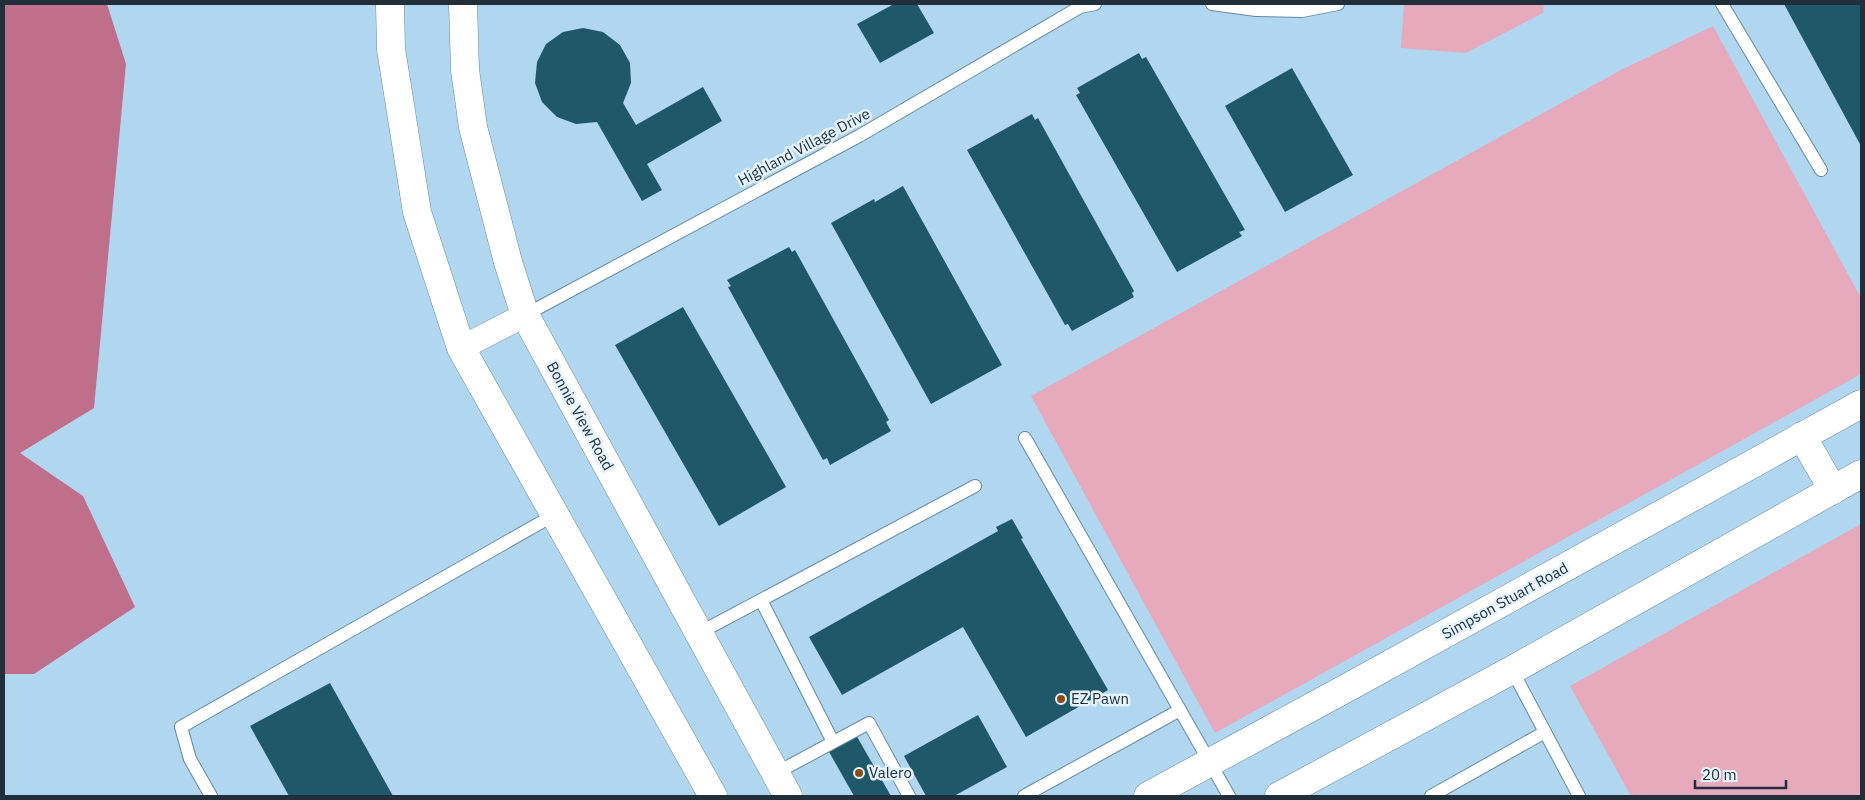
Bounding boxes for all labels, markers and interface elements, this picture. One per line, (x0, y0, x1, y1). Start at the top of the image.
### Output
street label: Highland Village Drive (734, 104, 873, 189)
street label: Bonnie View Road (543, 358, 618, 473)
street label: Simpson Stuart Road (1438, 558, 1571, 643)
place label: EZ Pawn (1071, 689, 1129, 708)
marker: EZ Pawn (1055, 693, 1067, 705)
scale bar (1695, 758, 1786, 790)
place label: Valero (869, 763, 912, 782)
text: 20 m (1702, 765, 1737, 784)
marker: Valero (853, 767, 865, 779)

